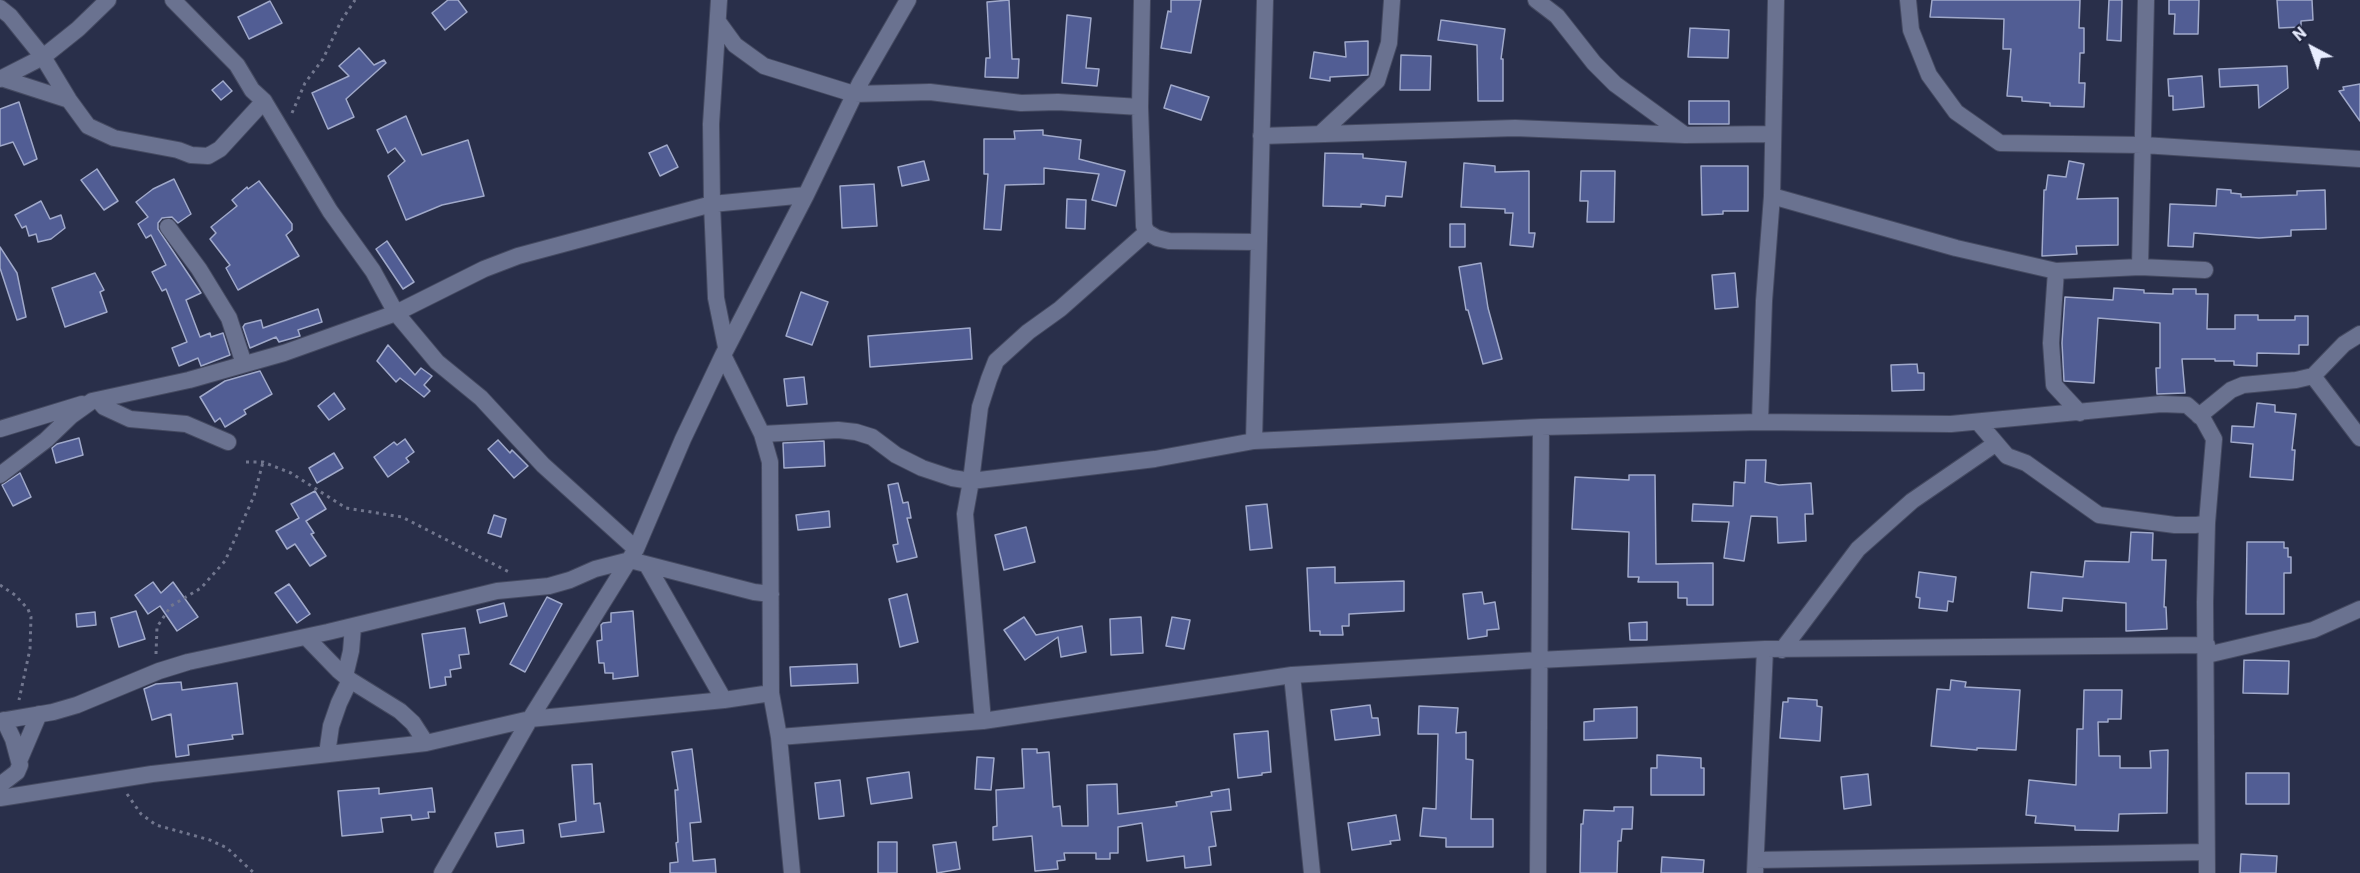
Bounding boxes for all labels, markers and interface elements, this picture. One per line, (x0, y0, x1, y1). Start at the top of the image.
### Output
north arrow (2282, 18, 2342, 78)
text: N (2289, 23, 2310, 45)

